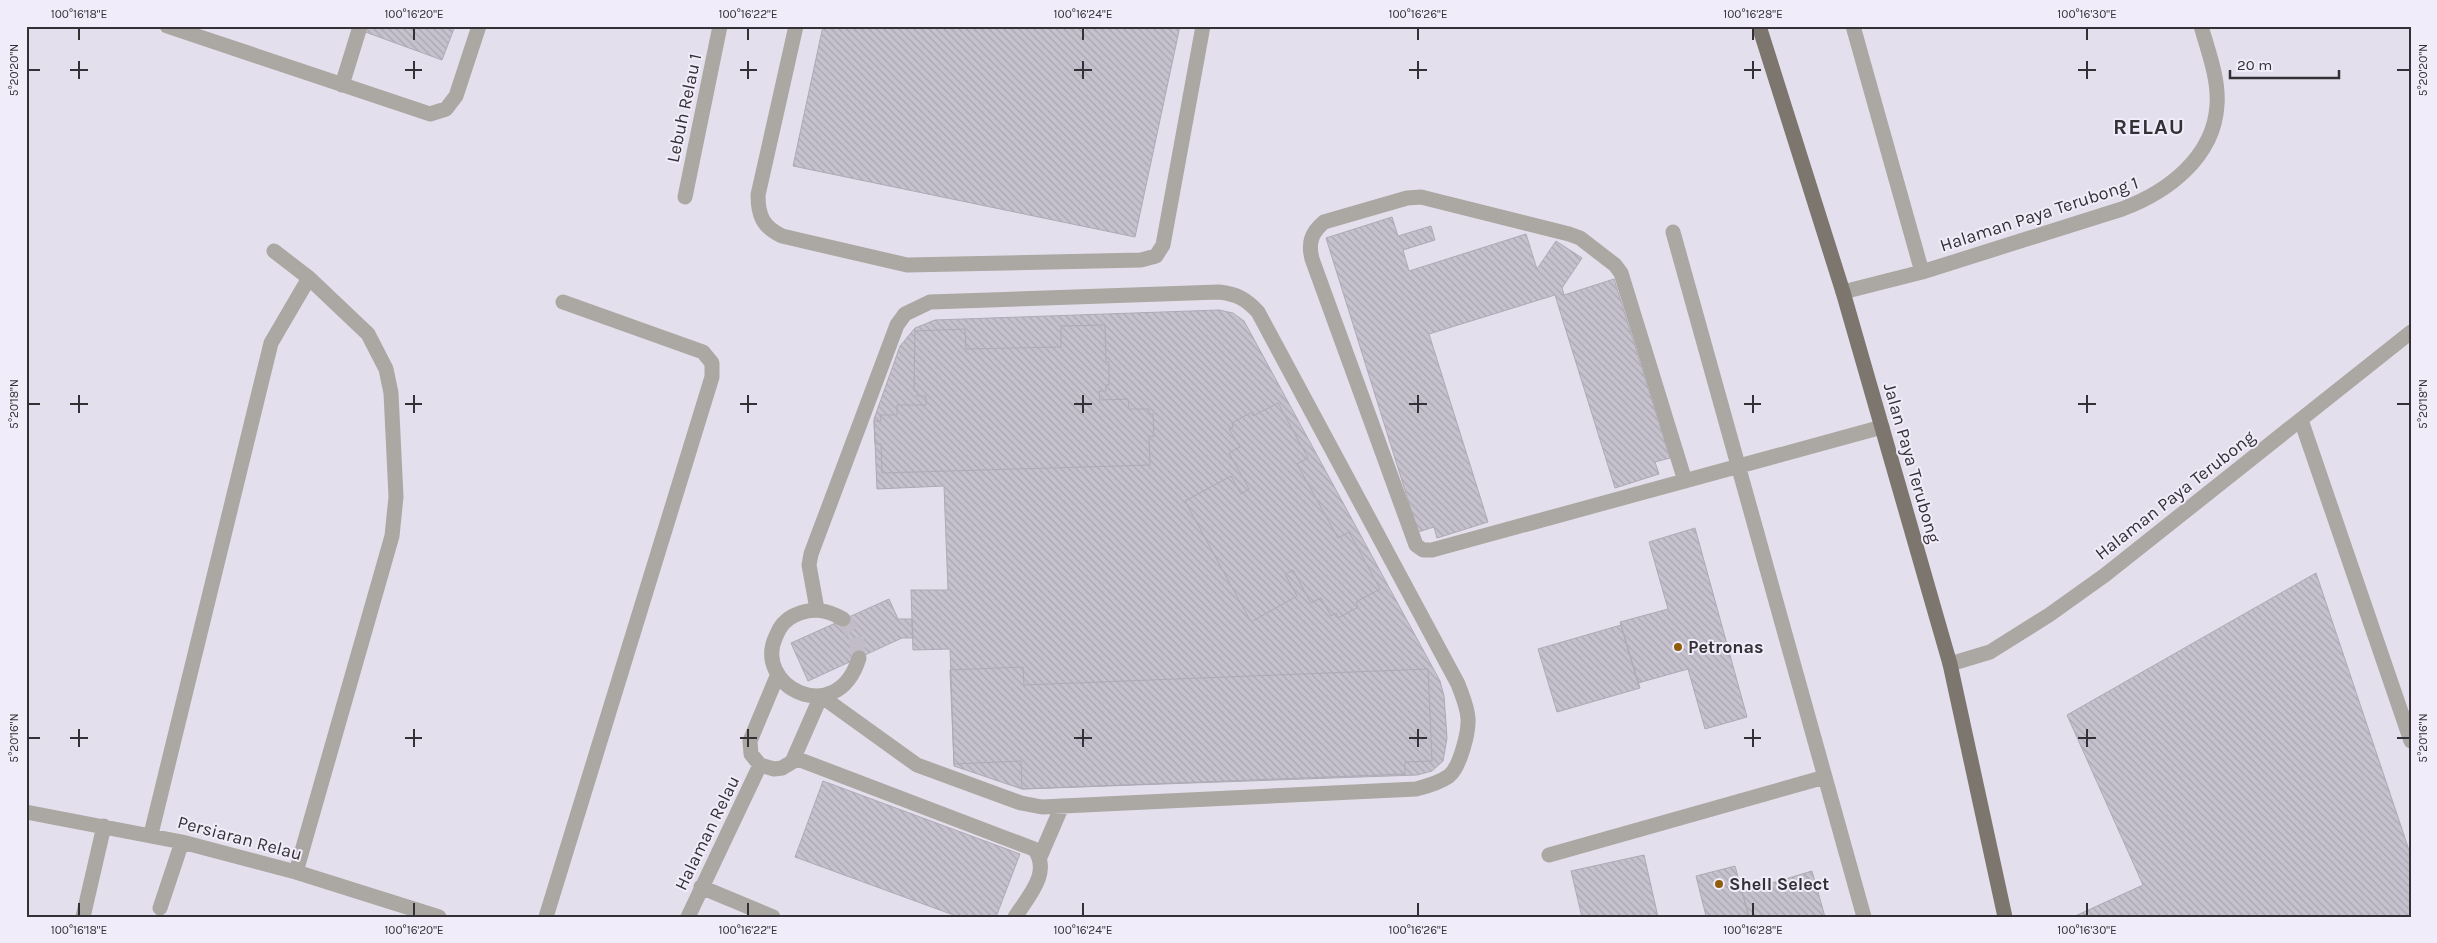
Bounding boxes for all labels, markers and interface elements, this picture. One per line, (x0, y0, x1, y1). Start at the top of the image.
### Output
text: 100°16'18"E (51, 7, 107, 21)
text: 100°16'20"E (384, 7, 444, 21)
text: 100°16'22"E (718, 7, 778, 21)
text: 100°16'24"E (1054, 7, 1112, 21)
text: 100°16'26"E (1389, 7, 1447, 21)
text: 100°16'28"E (1723, 7, 1783, 21)
text: 100°16'30"E (2057, 7, 2117, 21)
text: 5°20'20"N (7, 44, 21, 96)
text: 5°20'20"N (2416, 44, 2430, 96)
scale bar (2230, 48, 2338, 80)
street label: Lebuh Relau 1 (662, 52, 706, 164)
text: 20 m (2237, 56, 2272, 74)
district label: RELAU (2113, 114, 2185, 140)
street label: Halaman Paya Terubong 1 (1937, 172, 2141, 256)
text: 5°20'18"N (7, 379, 21, 429)
text: 5°20'18"N (2416, 379, 2430, 429)
street label: Jalan Paya Terubong (1879, 380, 1945, 546)
street label: Halaman Paya Terubong (2091, 426, 2259, 564)
place label: Petronas (1688, 636, 1764, 658)
marker: Petronas (1672, 641, 1684, 653)
text: 5°20'16"N (7, 713, 21, 763)
text: 5°20'16"N (2416, 713, 2430, 763)
street label: Halaman Relau (670, 772, 744, 894)
street label: Persiaran Relau (175, 811, 305, 865)
place label: Shell Select (1729, 873, 1829, 895)
marker: Shell Select (1713, 878, 1725, 890)
text: 100°16'18"E (51, 923, 107, 937)
text: 100°16'20"E (384, 923, 444, 937)
text: 100°16'22"E (718, 923, 778, 937)
text: 100°16'24"E (1054, 923, 1112, 937)
text: 100°16'26"E (1389, 923, 1447, 937)
text: 100°16'28"E (1723, 923, 1783, 937)
text: 100°16'30"E (2057, 923, 2117, 937)

